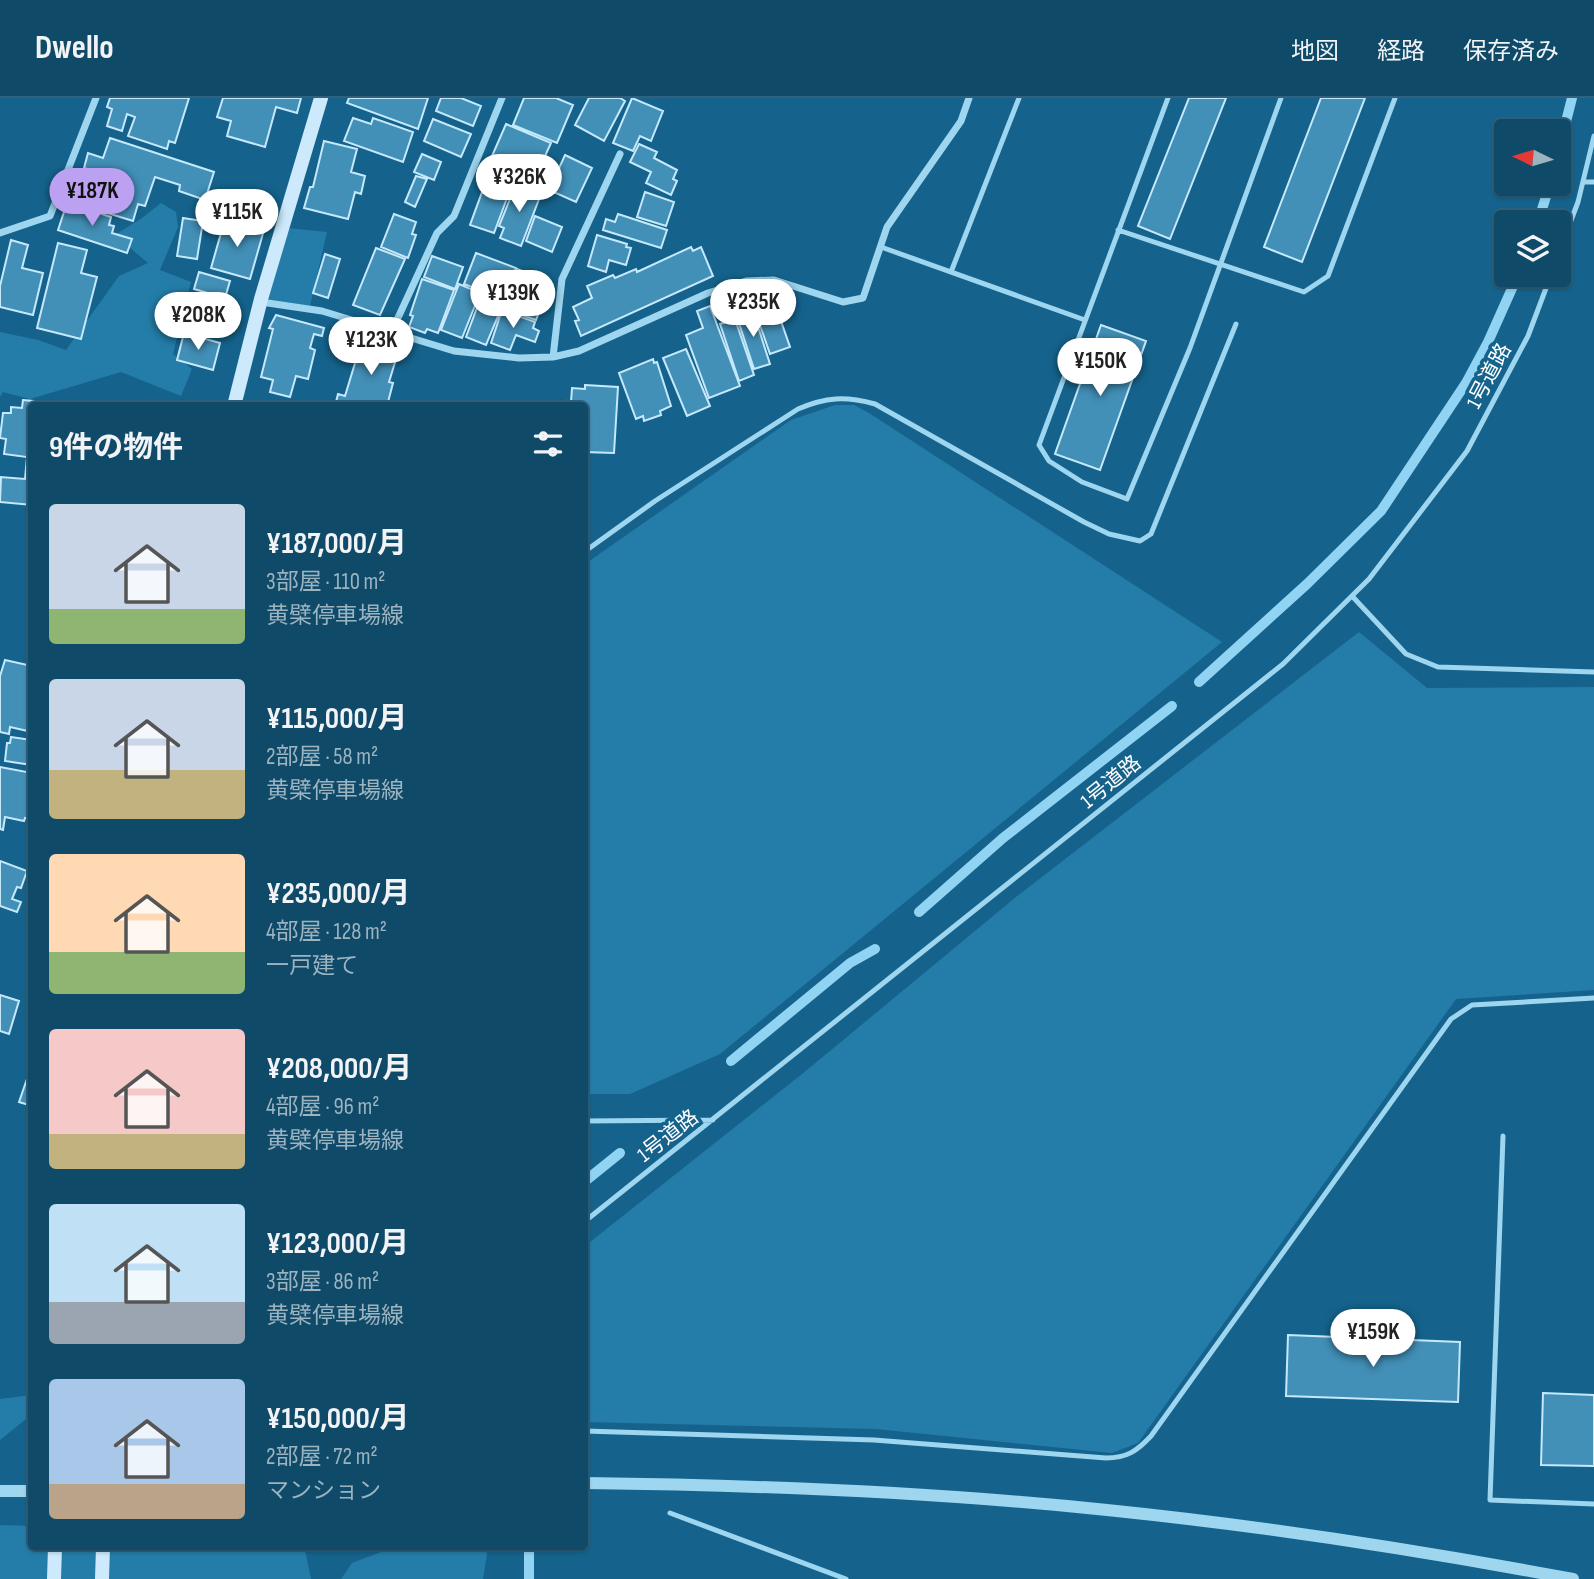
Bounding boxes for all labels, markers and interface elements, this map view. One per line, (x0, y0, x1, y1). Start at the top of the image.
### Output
text: Dwello (35, 28, 114, 68)
text: 地図 (1291, 37, 1339, 66)
text: 経路 (1377, 37, 1425, 66)
text: 保存済み (1463, 37, 1559, 66)
north arrow (1494, 119, 1572, 196)
map controls (1494, 119, 1571, 287)
pin: ¥326K (470, 155, 568, 214)
text: ¥326K (492, 163, 546, 191)
pin: ¥187K (43, 169, 141, 228)
text: ¥187K (65, 177, 119, 205)
pin: ¥115K (188, 190, 286, 249)
text: ¥115K (211, 198, 263, 226)
button: layers (1494, 210, 1571, 287)
pin: ¥139K (464, 271, 562, 330)
text: ¥139K (486, 279, 540, 307)
pin: ¥235K (704, 280, 802, 339)
text: ¥235K (726, 288, 780, 316)
pin: ¥208K (149, 292, 247, 352)
text: ¥208K (170, 301, 226, 329)
pin: ¥123K (322, 317, 420, 377)
text: ¥123K (345, 326, 397, 354)
pin: ¥150K (1051, 338, 1149, 398)
street label: 1号道路 (1461, 339, 1517, 413)
text: ¥150K (1073, 347, 1127, 375)
icon: filters (529, 425, 567, 463)
text: 9件の物件 (49, 430, 183, 466)
text: ¥187,000/月 (266, 526, 407, 562)
icon: home (105, 532, 189, 616)
text: 3部屋 · 110 m² (266, 568, 385, 596)
text: 黄檗停車場線 (266, 602, 404, 630)
text: ¥115,000/月 (266, 701, 408, 737)
icon: home (105, 707, 189, 791)
text: 2部屋 · 58 m² (266, 743, 378, 771)
street label: 1号道路 (1076, 750, 1146, 814)
text: 黄檗停車場線 (266, 777, 404, 805)
text: ¥235,000/月 (266, 876, 411, 912)
icon: home (105, 882, 189, 966)
text: 4部屋 · 128 m² (266, 918, 387, 946)
text: 一戸建て (266, 952, 358, 980)
text: ¥208,000/月 (266, 1051, 412, 1087)
icon: home (105, 1057, 189, 1141)
text: 4部屋 · 96 m² (266, 1093, 379, 1121)
street label: 1号道路 (633, 1104, 703, 1168)
text: 黄檗停車場線 (266, 1127, 404, 1155)
text: ¥123,000/月 (266, 1226, 409, 1262)
icon: home (105, 1232, 189, 1316)
text: 3部屋 · 86 m² (266, 1268, 379, 1296)
text: 黄檗停車場線 (266, 1302, 404, 1330)
pin: ¥159K (1324, 1310, 1422, 1369)
text: ¥159K (1346, 1318, 1400, 1346)
text: ¥150,000/月 (266, 1401, 410, 1437)
icon: home (105, 1407, 189, 1491)
text: 2部屋 · 72 m² (266, 1443, 378, 1471)
text: マンション (266, 1477, 381, 1505)

